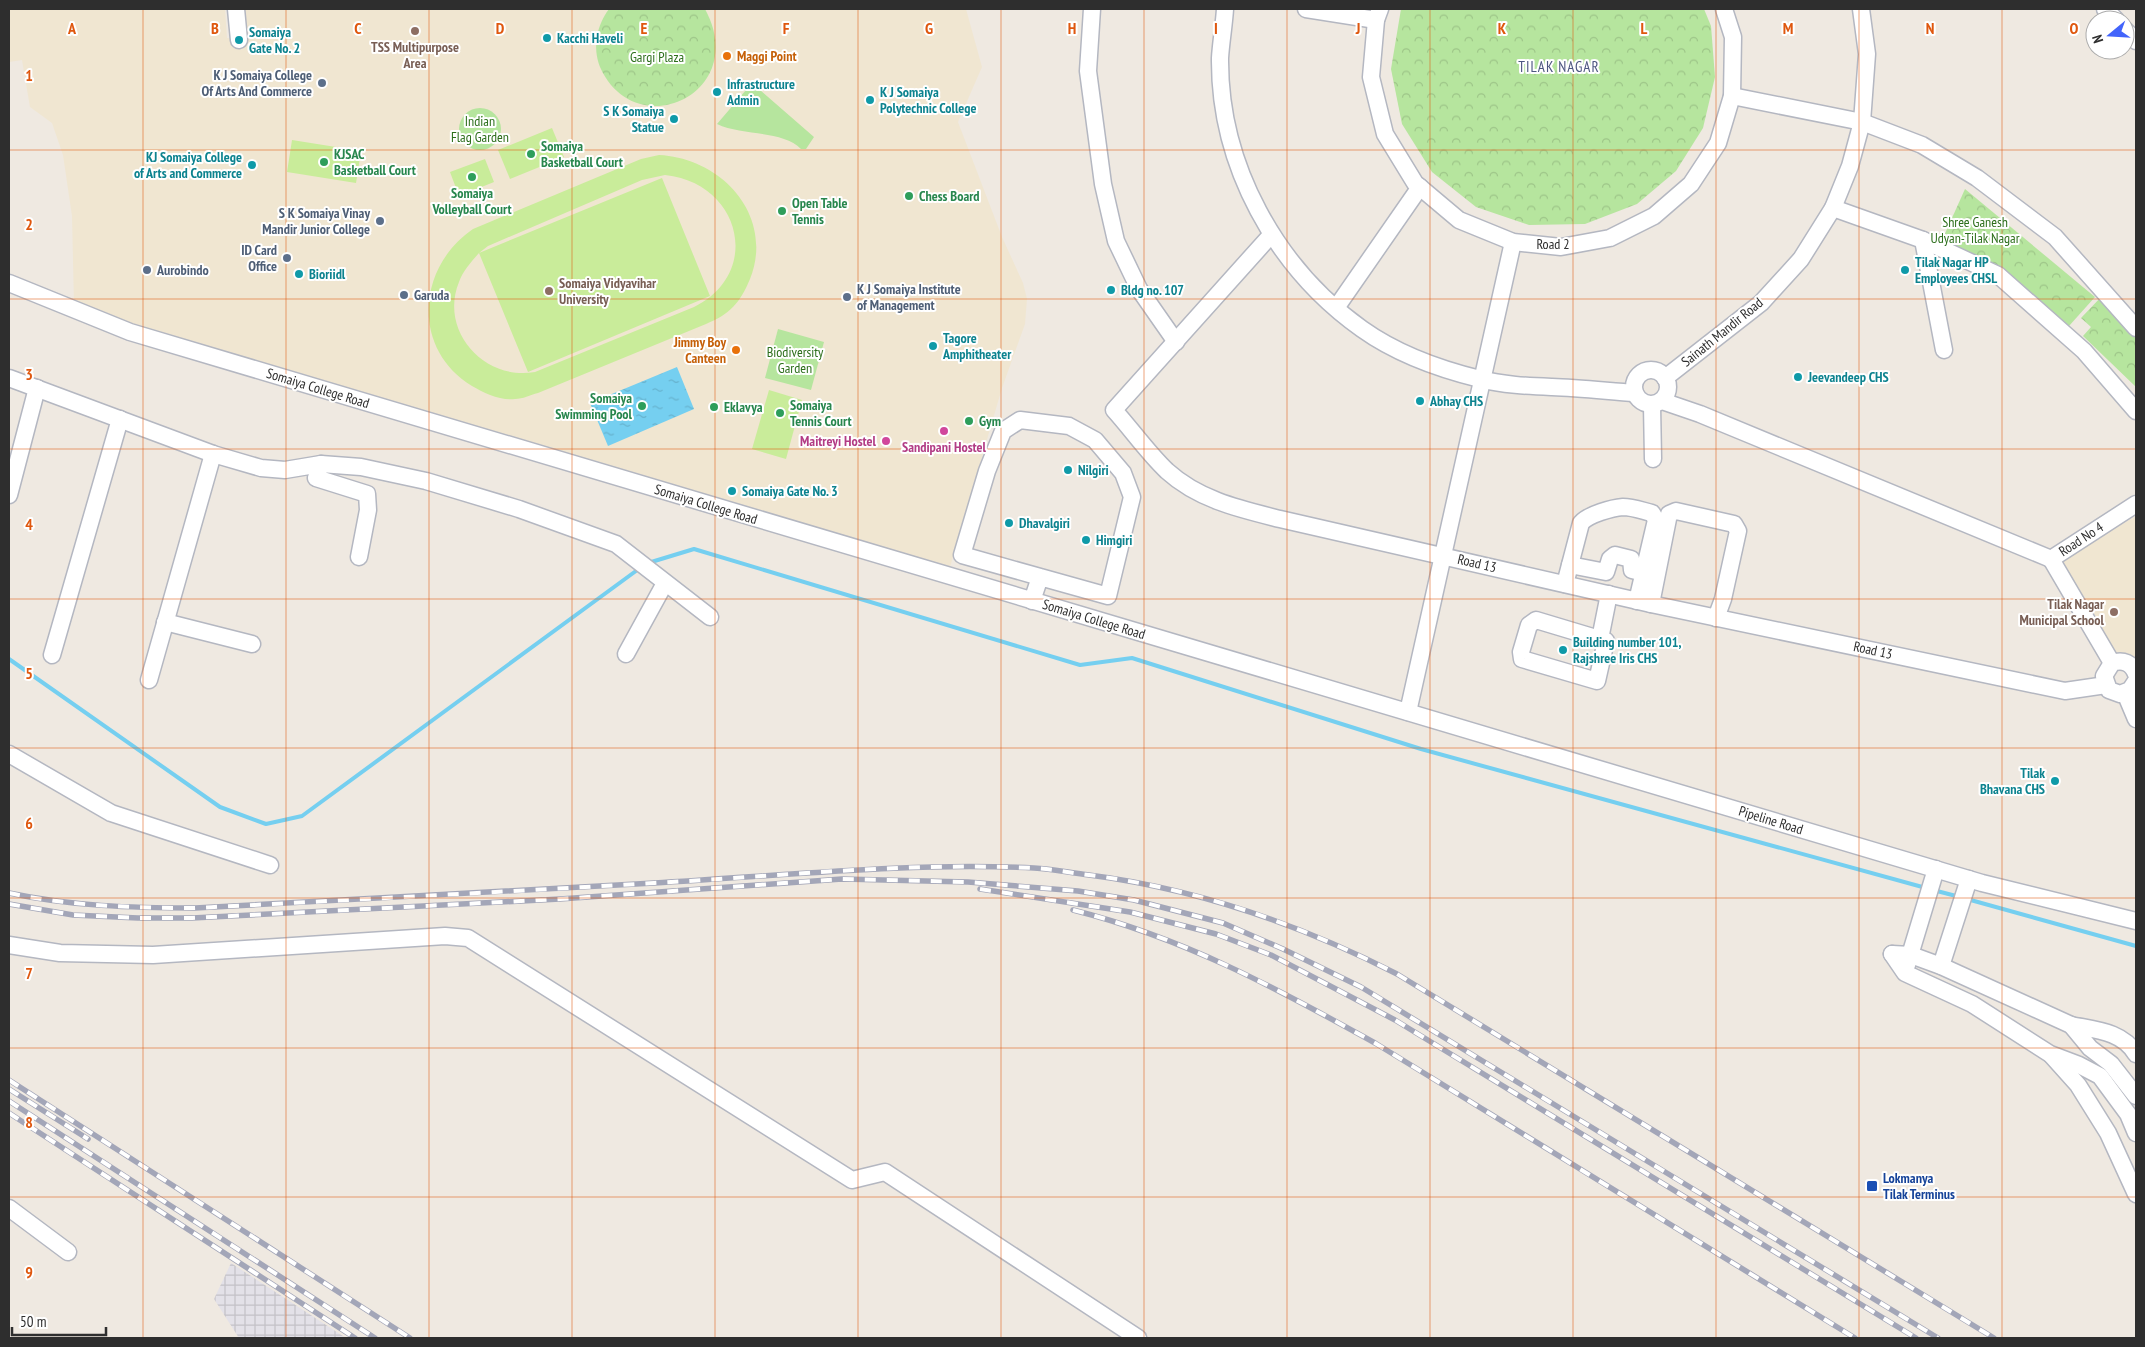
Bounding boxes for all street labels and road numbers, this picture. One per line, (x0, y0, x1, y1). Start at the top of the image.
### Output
street label: Road 2 (1536, 235, 1570, 253)
street label: Sainath Mandir Road (1678, 294, 1766, 370)
street label: Somaiya College Road (264, 364, 372, 412)
street label: Somaiya College Road (652, 480, 760, 528)
street label: Road No 4 (2055, 518, 2107, 560)
street label: Road 13 (1456, 550, 1498, 576)
street label: Somaiya College Road (1040, 595, 1148, 643)
street label: Road 13 (1852, 637, 1894, 663)
street label: Pipeline Road (1737, 802, 1805, 838)

